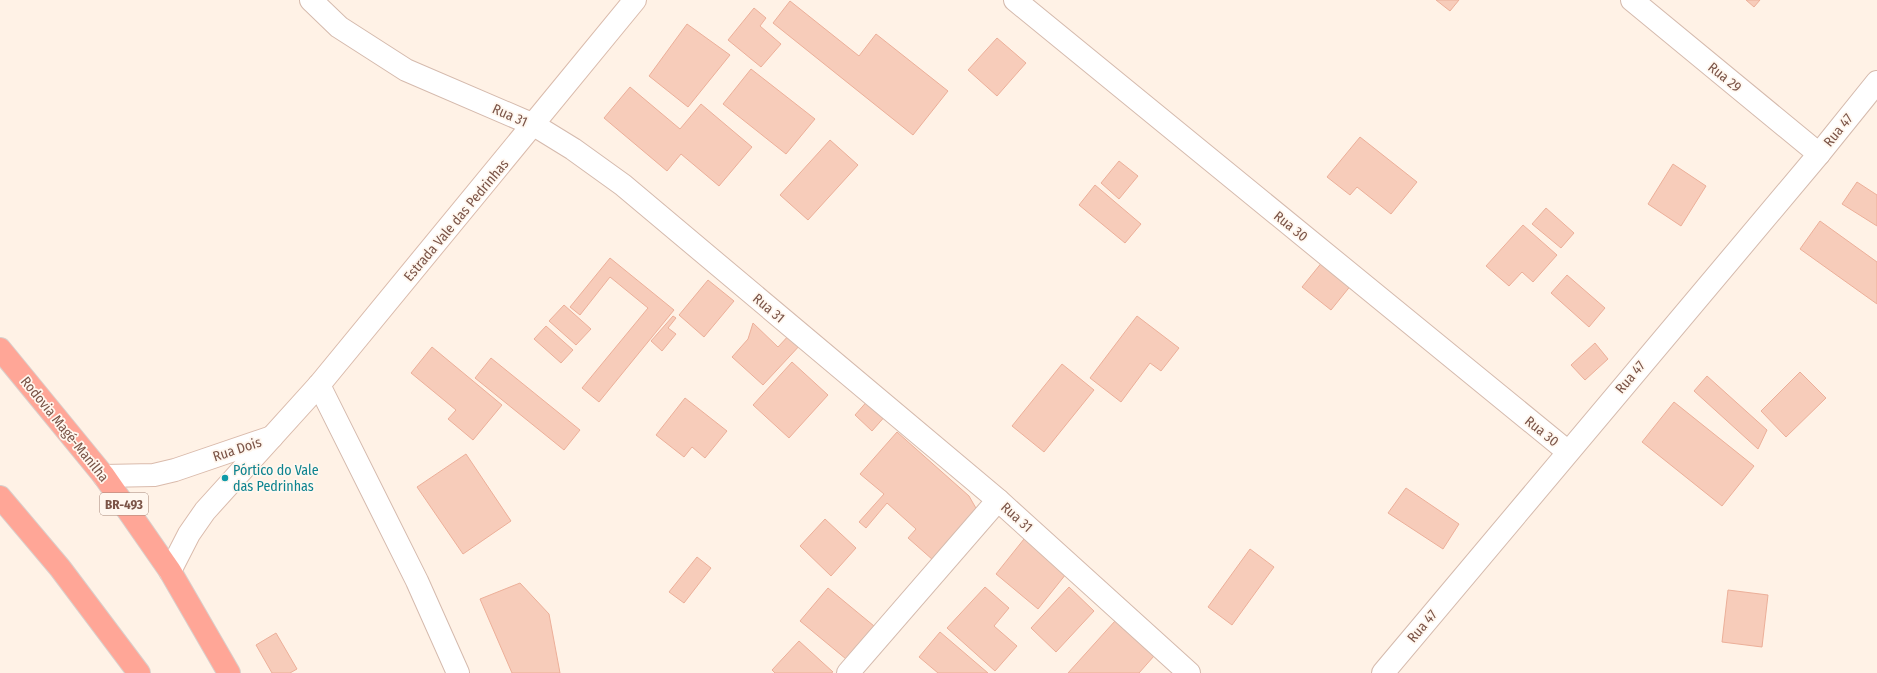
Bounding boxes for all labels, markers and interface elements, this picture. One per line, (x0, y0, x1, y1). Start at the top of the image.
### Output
street label: Rua 29 (1705, 59, 1745, 96)
street label: Rua 31 (490, 100, 530, 131)
street label: Rua 47 (1820, 110, 1857, 150)
street label: Estrada Vale das Pedrinhas (400, 156, 512, 285)
street label: Rua 30 (1270, 208, 1311, 245)
street label: Rua 31 (749, 290, 788, 327)
street label: Rua 47 (1612, 357, 1649, 397)
street label: Rodovia Magé-Manilha (17, 373, 112, 485)
street label: Rua 30 (1521, 413, 1562, 450)
street label: Rua Dois (211, 434, 264, 465)
place label: Pórtico do Vale das Pedrinhas (233, 462, 319, 495)
marker: Pórtico do Vale das Pedrinhas (220, 473, 230, 483)
road number: BR-493 (100, 493, 148, 515)
street label: Rua 31 (997, 499, 1036, 536)
street label: Rua 47 (1404, 606, 1441, 646)

